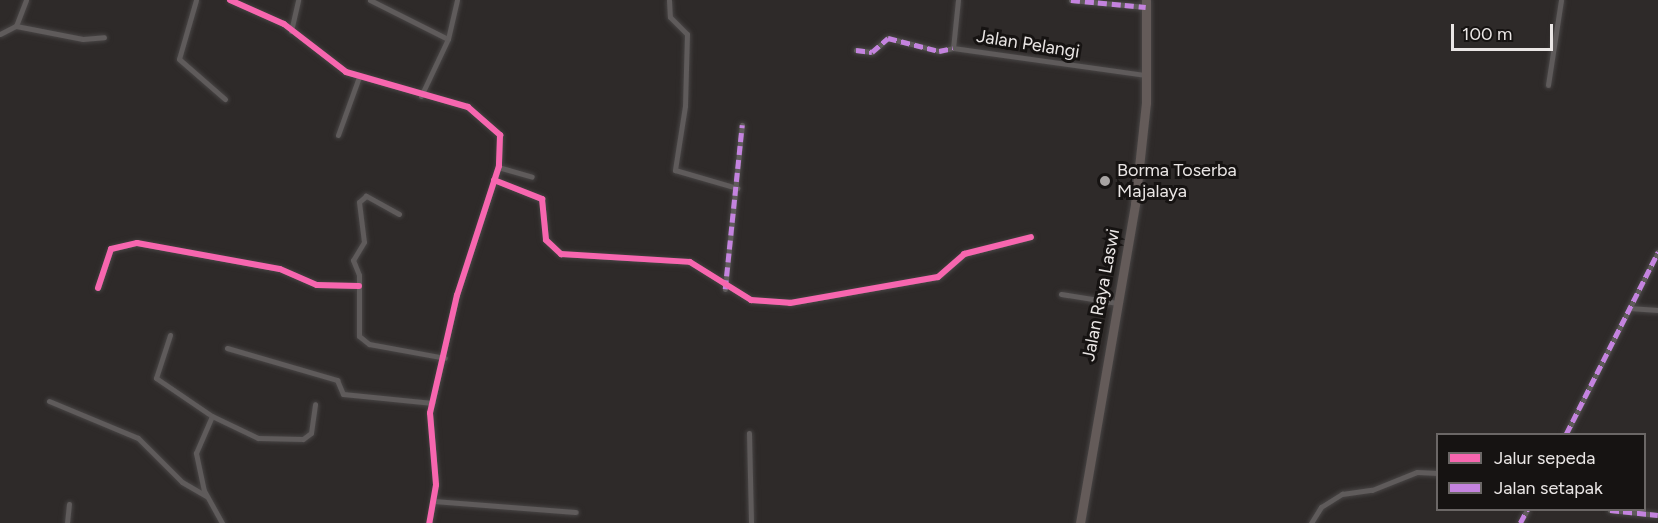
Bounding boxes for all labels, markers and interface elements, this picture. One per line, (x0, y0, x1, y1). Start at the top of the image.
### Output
scale bar (1454, 12, 1556, 50)
text: 100 m (1462, 23, 1512, 45)
street label: Jalan Pelangi (975, 25, 1081, 63)
place label: Borma Toserba Majalaya (1117, 160, 1237, 202)
marker: Borma Toserba Majalaya (1098, 174, 1112, 188)
street label: Jalan Raya Laswi (1078, 227, 1124, 363)
legend (1436, 433, 1646, 511)
text: Jalur sepeda (1494, 447, 1595, 469)
text: Jalan setapak (1494, 477, 1603, 499)

